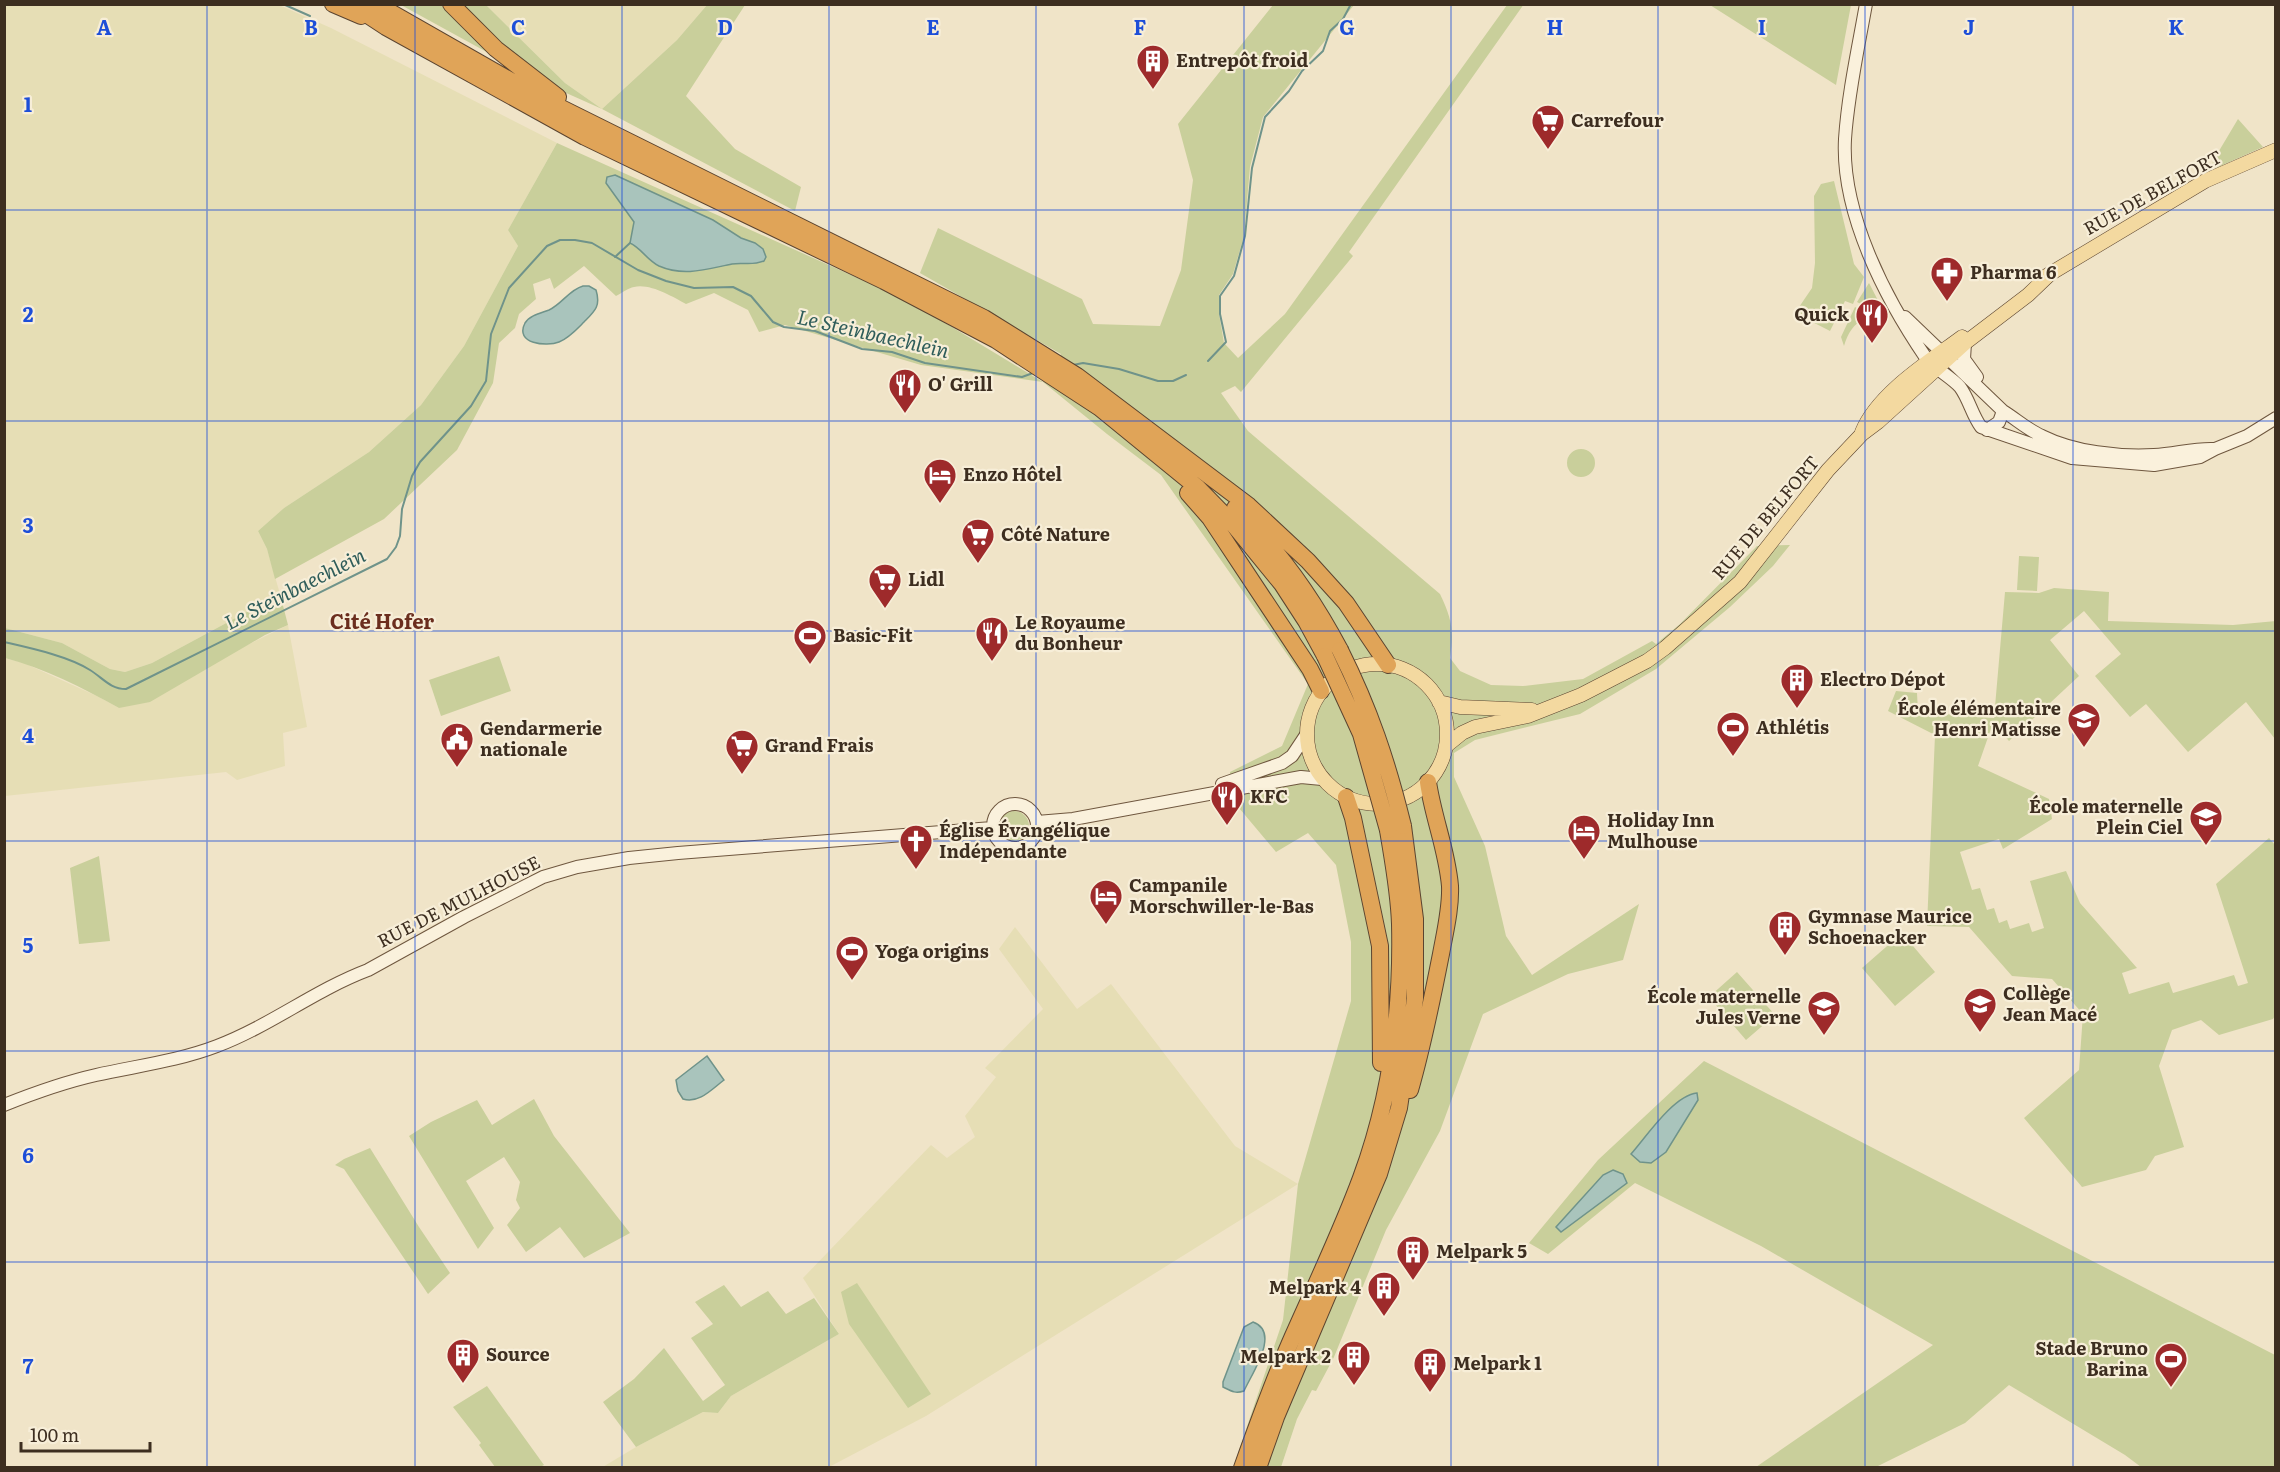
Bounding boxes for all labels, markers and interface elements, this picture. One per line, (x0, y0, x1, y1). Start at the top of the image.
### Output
text: A (96, 11, 112, 41)
text: B (304, 11, 318, 41)
text: C (511, 11, 525, 41)
text: D (717, 11, 733, 41)
text: E (926, 11, 940, 41)
text: F (1134, 11, 1147, 41)
text: G (1339, 11, 1355, 41)
text: H (1547, 11, 1563, 41)
text: I (1758, 11, 1766, 41)
text: J (1963, 11, 1975, 41)
text: K (2168, 11, 2184, 41)
building icon: Entrepôt froid (1135, 43, 1171, 90)
place label: Entrepôt froid (1176, 46, 1308, 73)
text: 1 (24, 88, 32, 118)
supermarket icon: Carrefour (1530, 103, 1566, 150)
place label: Carrefour (1571, 106, 1664, 133)
street label: RUE DE BELFORT (2078, 142, 2226, 241)
pharmacy icon: Pharma 6 (1929, 255, 1965, 302)
place label: Pharma 6 (1970, 258, 2057, 285)
restaurant icon: Quick (1854, 297, 1890, 344)
text: 2 (23, 298, 34, 328)
water label: Le Steinbaechlein (795, 300, 952, 364)
place label: Quick (1794, 300, 1850, 327)
restaurant icon: O' Grill (887, 367, 923, 414)
place label: O' Grill (928, 370, 993, 397)
street label: RUE DE BELFORT (1705, 449, 1825, 585)
hotel icon: Enzo Hôtel (922, 457, 958, 504)
place label: Enzo Hôtel (963, 460, 1063, 487)
text: 3 (22, 509, 34, 539)
supermarket icon: Côté Nature (960, 517, 996, 564)
place label: Côté Nature (1001, 520, 1110, 547)
water label: Le Steinbaechlein (218, 539, 370, 636)
supermarket icon: Lidl (867, 562, 903, 609)
place label: Lidl (908, 565, 945, 592)
district label: Cité Hofer (330, 605, 434, 635)
place label: Le Royaume du Bonheur (1015, 608, 1125, 656)
restaurant icon: Le Royaume du Bonheur (974, 615, 1010, 662)
sports icon: Basic-Fit (792, 618, 828, 665)
place label: Basic-Fit (833, 621, 913, 648)
building icon: Electro Dépot (1779, 662, 1815, 709)
place label: Electro Dépot (1820, 665, 1945, 692)
place label: École élémentaire Henri Matisse (1897, 694, 2061, 742)
school or university icon: École élémentaire Henri Matisse (2066, 701, 2102, 748)
sports icon: Athlétis (1715, 710, 1751, 757)
place label: Athlétis (1756, 713, 1829, 740)
place label: Gendarmerie nationale (480, 714, 602, 762)
text: 4 (22, 719, 34, 749)
public building icon: Gendarmerie nationale (439, 721, 475, 768)
supermarket icon: Grand Frais (724, 728, 760, 775)
place label: Grand Frais (765, 731, 873, 758)
restaurant icon: KFC (1209, 779, 1245, 826)
place label: KFC (1250, 782, 1288, 809)
place label: École maternelle Plein Ciel (2029, 792, 2183, 840)
school or university icon: École maternelle Plein Ciel (2188, 799, 2224, 846)
place label: Holiday Inn Mulhouse (1607, 806, 1715, 854)
hotel icon: Holiday Inn Mulhouse (1566, 813, 1602, 860)
place label: Église Évangélique Indépendante (939, 816, 1110, 864)
church icon: Église Évangélique Indépendante (898, 823, 934, 870)
street label: RUE DE MULHOUSE (372, 848, 545, 954)
place label: Campanile Morschwiller-le-Bas (1129, 871, 1314, 919)
hotel icon: Campanile Morschwiller-le-Bas (1088, 878, 1124, 925)
place label: Gymnase Maurice Schoenacker (1808, 902, 1972, 950)
building icon: Gymnase Maurice Schoenacker (1767, 909, 1803, 956)
text: 5 (23, 929, 34, 959)
sports icon: Yoga origins (834, 934, 870, 981)
place label: Yoga origins (875, 937, 989, 964)
place label: Collège Jean Macé (2003, 979, 2097, 1027)
place label: École maternelle Jules Verne (1647, 982, 1801, 1030)
school or university icon: Collège Jean Macé (1962, 986, 1998, 1033)
school or university icon: École maternelle Jules Verne (1806, 989, 1842, 1036)
text: 6 (22, 1139, 34, 1169)
building icon: Melpark 5 (1395, 1234, 1431, 1281)
place label: Melpark 5 (1436, 1237, 1527, 1264)
building icon: Melpark 4 (1366, 1270, 1402, 1317)
place label: Melpark 4 (1269, 1273, 1361, 1300)
place label: Stade Bruno Barina (2035, 1334, 2149, 1382)
building icon: Source (445, 1337, 481, 1384)
building icon: Melpark 2 (1336, 1339, 1372, 1386)
place label: Source (486, 1340, 550, 1367)
sports icon: Stade Bruno Barina (2153, 1341, 2189, 1388)
place label: Melpark 2 (1240, 1342, 1331, 1369)
building icon: Melpark 1 (1412, 1346, 1448, 1393)
place label: Melpark 1 (1453, 1349, 1542, 1376)
text: 7 (23, 1350, 34, 1380)
scale bar (21, 1415, 150, 1453)
text: 100 m (30, 1421, 79, 1448)

